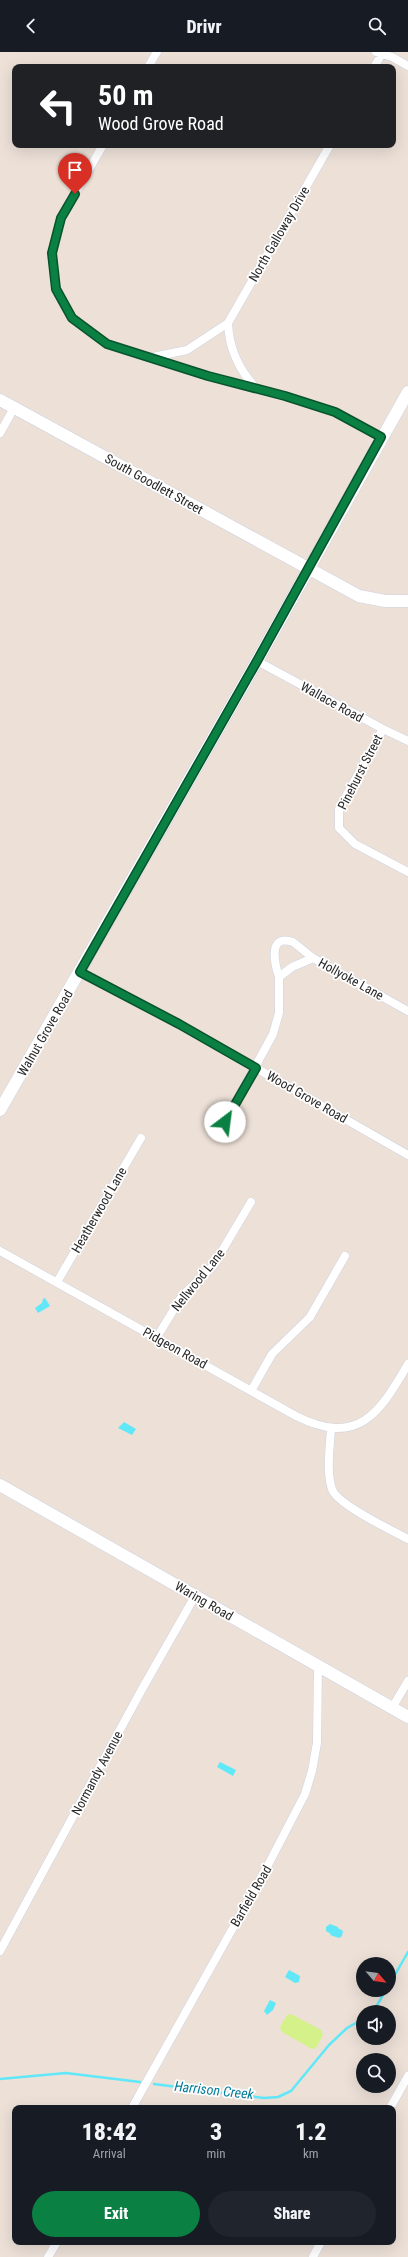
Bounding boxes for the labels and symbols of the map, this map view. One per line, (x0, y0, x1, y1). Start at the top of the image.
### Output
pin (58, 153, 92, 194)
street label: North Galloway Drive (246, 184, 312, 284)
street label: South Goodlett Street (102, 451, 206, 517)
street label: Wallace Road (298, 679, 366, 725)
street label: Pinehurst Street (335, 732, 385, 812)
street label: Hollyoke Lane (316, 955, 386, 1003)
street label: Walnut Grove Road (14, 987, 76, 1079)
street label: Wood Grove Road (264, 1068, 350, 1126)
position arrow (204, 1101, 246, 1143)
street label: Heatherwood Lane (68, 1165, 130, 1255)
street label: Nellwood Lane (168, 1246, 228, 1314)
street label: Pidgeon Road (140, 1324, 210, 1372)
street label: Waring Road (172, 1578, 236, 1624)
street label: Normandy Avenue (69, 1728, 125, 1818)
street label: Barfield Road (227, 1863, 275, 1929)
north arrow (356, 1957, 396, 1997)
water label: Harrison Creek (174, 2078, 255, 2102)

